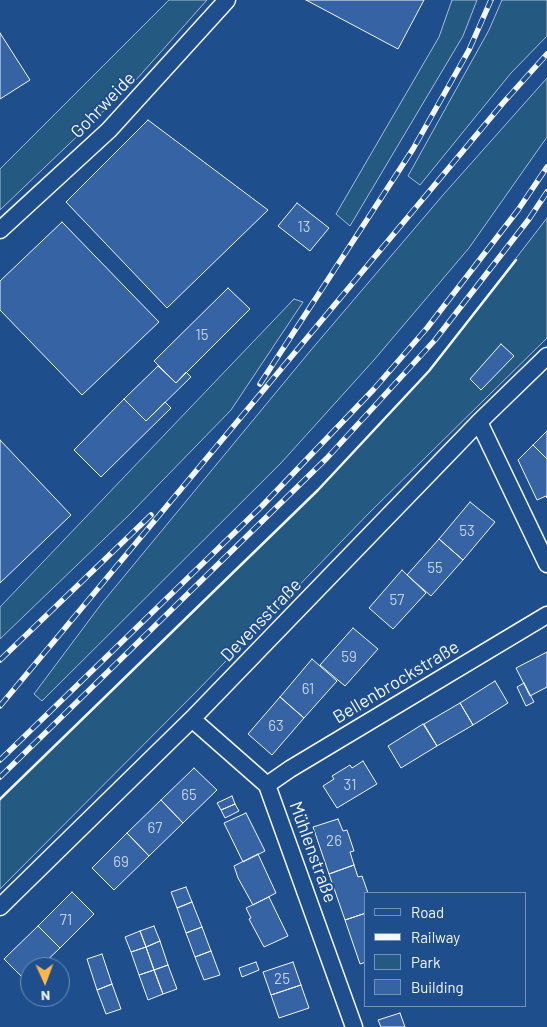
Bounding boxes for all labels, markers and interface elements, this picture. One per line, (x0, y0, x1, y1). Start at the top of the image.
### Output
street label: Gohrweide (66, 67, 140, 143)
house number: 13 (298, 218, 310, 236)
house number: 15 (196, 326, 208, 344)
house number: 53 (459, 522, 475, 540)
house number: 55 (427, 559, 443, 577)
street label: Devensstraße (216, 574, 306, 666)
house number: 57 (390, 591, 404, 609)
street label: Bellenbrockstraße (329, 636, 463, 728)
house number: 59 (341, 648, 357, 666)
house number: 61 (302, 680, 314, 698)
house number: 63 (268, 717, 284, 735)
house number: 31 (344, 776, 356, 794)
house number: 65 (181, 786, 197, 804)
street label: Mühlenstraße (285, 798, 341, 906)
house number: 67 (148, 819, 162, 837)
house number: 26 (326, 832, 342, 850)
house number: 69 (113, 853, 129, 871)
legend (364, 892, 527, 1007)
text: Road (411, 903, 444, 921)
house number: 71 (60, 911, 72, 929)
text: Railway (411, 928, 460, 946)
text: Park (411, 953, 440, 971)
north arrow (20, 957, 70, 1007)
house number: 25 (274, 970, 290, 988)
text: Building (411, 978, 464, 996)
text: N (41, 988, 50, 1005)

